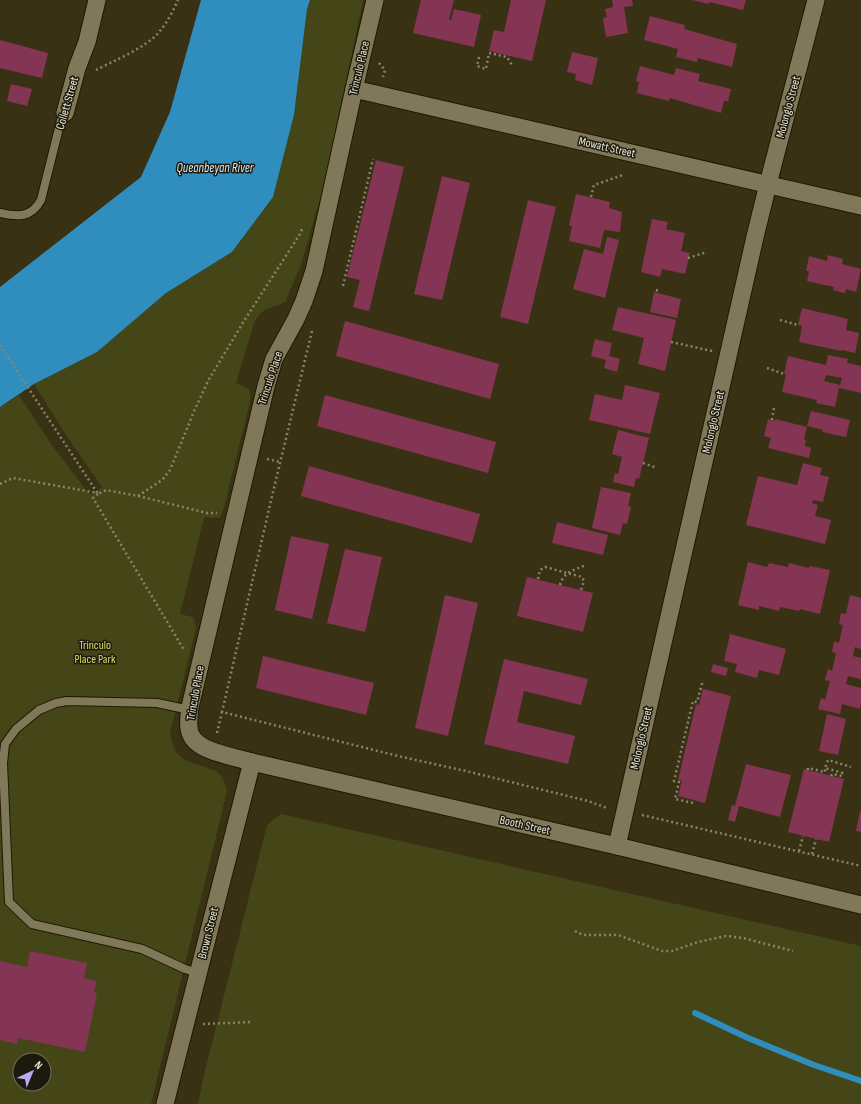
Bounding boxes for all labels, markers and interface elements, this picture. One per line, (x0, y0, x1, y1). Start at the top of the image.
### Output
street label: Trinculo Place (346, 39, 373, 97)
street label: Molonglo Street (773, 74, 804, 140)
street label: Collett Street (53, 75, 82, 131)
street label: Mowatt Street (577, 134, 637, 161)
water label: Queanbeyan River (177, 160, 255, 176)
street label: Trinculo Place (255, 349, 286, 407)
street label: Molonglo Street (699, 389, 728, 455)
park label: Trinculo Place Park (75, 638, 116, 667)
street label: Trinculo Place (183, 664, 208, 722)
street label: Molonglo Street (627, 705, 656, 771)
street label: Booth Street (498, 812, 552, 839)
street label: Brown Street (195, 905, 222, 960)
north arrow (12, 1052, 52, 1092)
text: N (32, 1058, 45, 1072)

